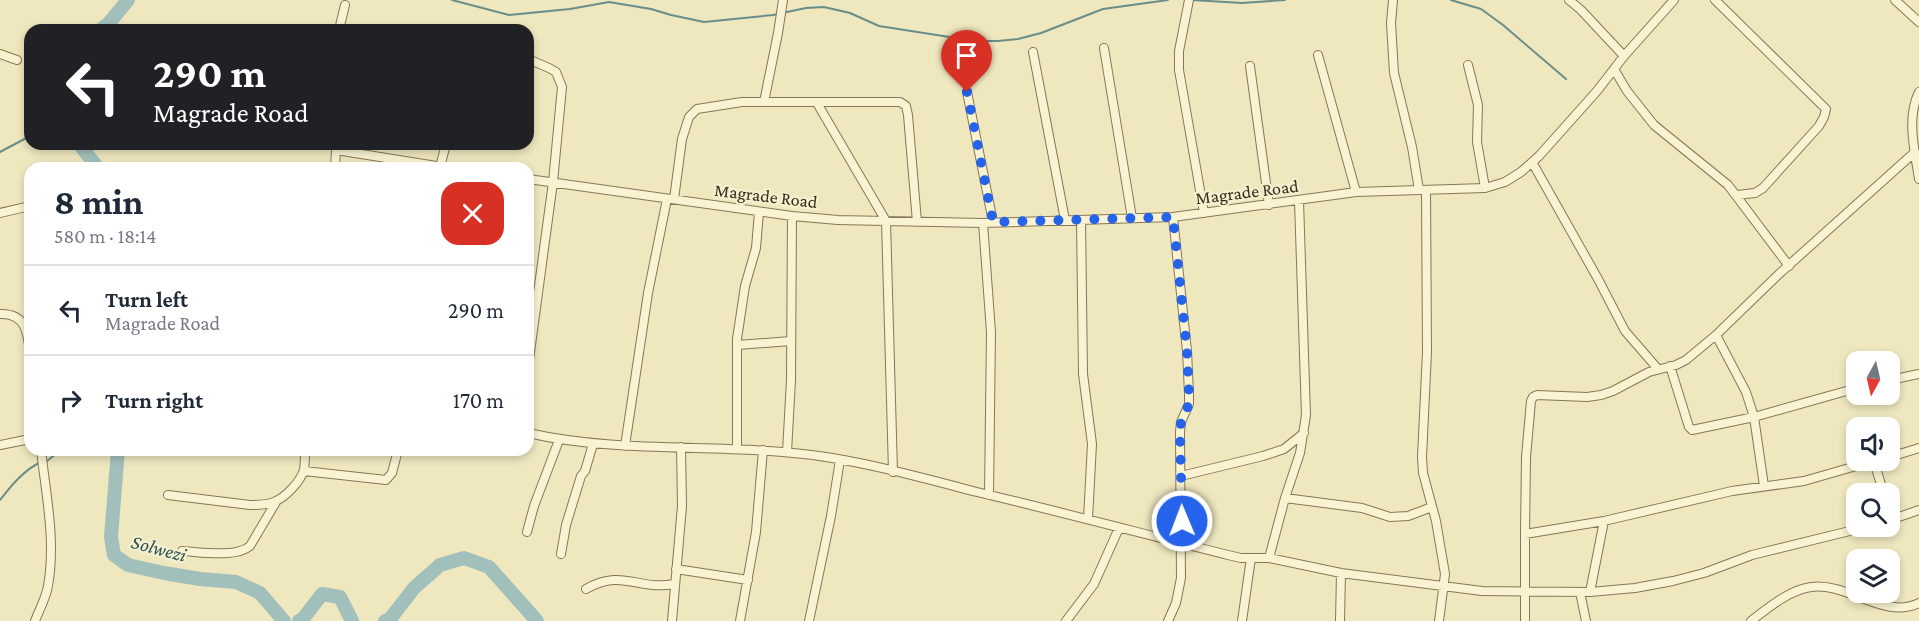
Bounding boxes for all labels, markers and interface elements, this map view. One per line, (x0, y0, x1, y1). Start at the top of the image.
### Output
pin (941, 30, 992, 92)
icon: arrive (950, 39, 983, 72)
icon: left (54, 48, 132, 126)
text: 290 m (153, 49, 266, 96)
text: Magrade Road (153, 98, 308, 128)
street label: Magrade Road (1194, 176, 1300, 208)
street label: Magrade Road (713, 180, 819, 212)
text: 8 min (54, 182, 143, 222)
button: close (441, 182, 504, 245)
text: 580 m · 18:14 (54, 225, 156, 247)
text: Turn left (105, 287, 188, 312)
icon: left (54, 294, 87, 327)
text: 290 m (448, 298, 504, 323)
text: Magrade Road (105, 312, 220, 334)
north arrow (1846, 351, 1900, 405)
map controls (1846, 351, 1900, 603)
icon: right (54, 384, 87, 417)
text: Turn right (105, 388, 203, 413)
text: 170 m (453, 388, 504, 413)
button: sound (1846, 417, 1900, 471)
button: search (1846, 483, 1900, 537)
position arrow (1150, 489, 1214, 553)
water label: Solwezi (129, 530, 189, 566)
button: layers (1846, 549, 1900, 603)

